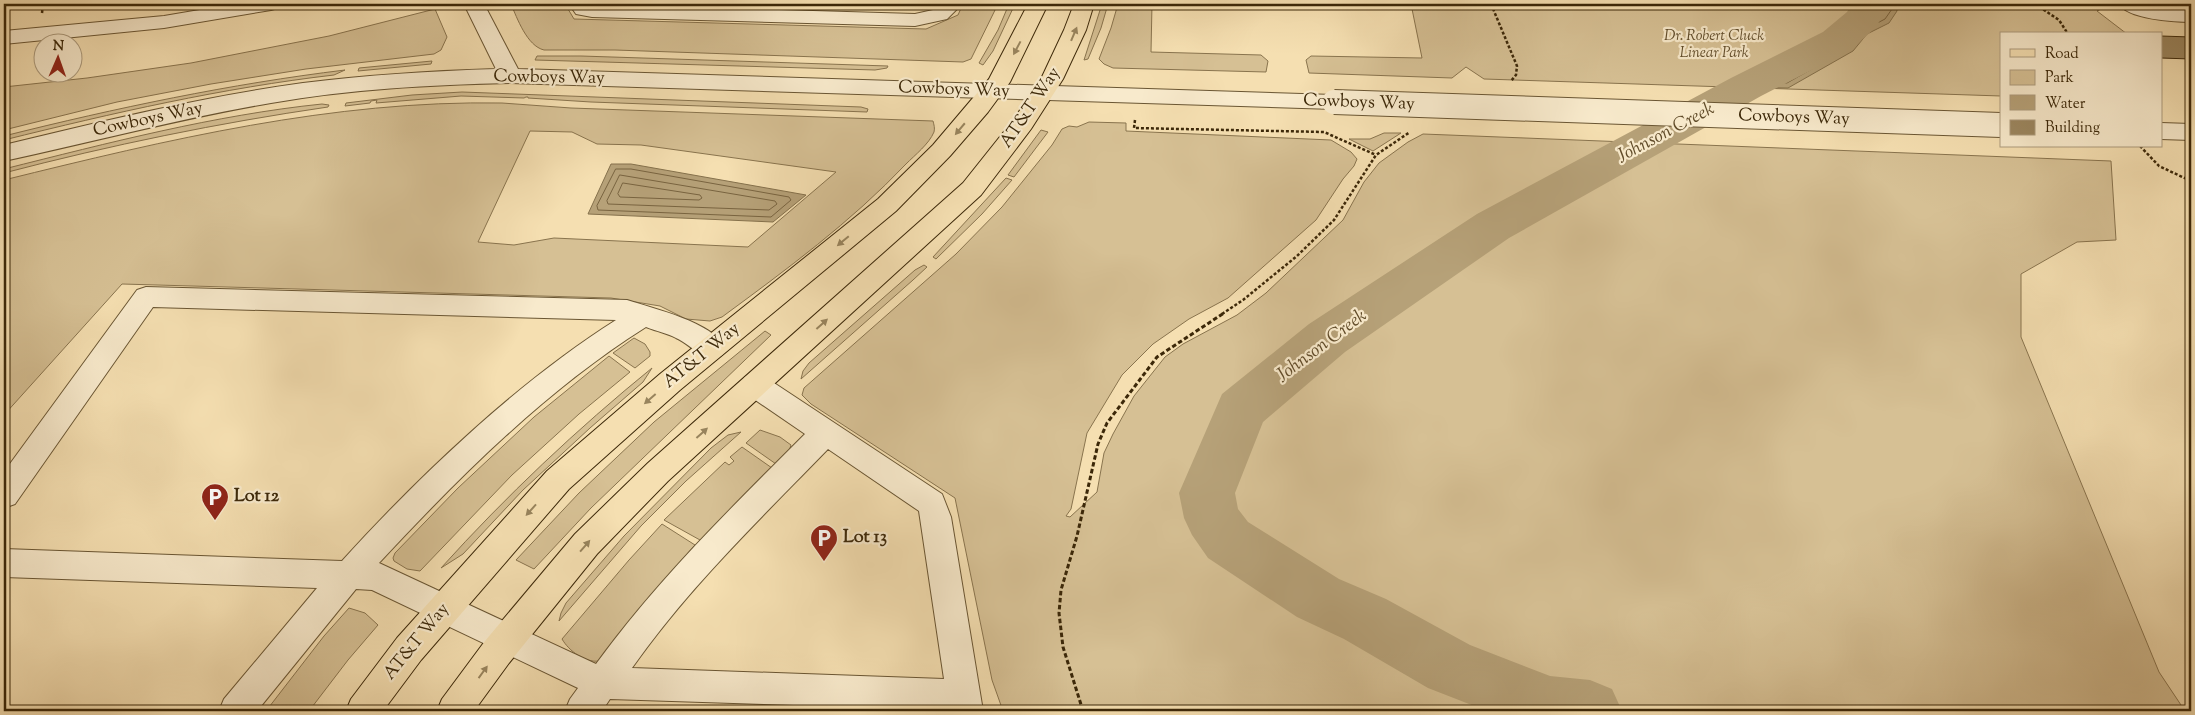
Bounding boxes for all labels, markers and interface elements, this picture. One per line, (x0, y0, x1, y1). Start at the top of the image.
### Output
park label: Dr. Robert Cluck Linear Park (1664, 26, 1764, 64)
one-way arrow (1071, 27, 1079, 41)
north arrow (32, 32, 82, 82)
legend (2000, 32, 2162, 148)
text: N (52, 37, 64, 57)
one-way arrow (1013, 41, 1021, 55)
text: Road (2045, 44, 2079, 65)
street label: AT&T Way (994, 62, 1068, 154)
street label: Cowboys Way (493, 64, 605, 92)
text: Park (2045, 68, 2074, 89)
street label: Cowboys Way (898, 75, 1010, 105)
street label: Cowboys Way (1303, 88, 1415, 118)
text: Water (2045, 94, 2086, 115)
street label: Cowboys Way (91, 96, 205, 144)
water label: Johnson Creek (1612, 96, 1720, 170)
street label: Cowboys Way (1738, 103, 1850, 133)
text: Building (2045, 118, 2100, 139)
one-way arrow (955, 122, 966, 135)
one-way arrow (838, 235, 850, 247)
water label: Johnson Creek (1270, 303, 1373, 389)
street label: AT&T Way (658, 317, 746, 395)
one-way arrow (816, 318, 828, 330)
one-way arrow (644, 393, 656, 405)
one-way arrow (695, 427, 707, 439)
parking icon: Lot 12 (200, 482, 230, 521)
place label: Lot 12 (234, 484, 280, 510)
one-way arrow (525, 503, 537, 515)
parking icon: Lot 13 (809, 523, 839, 562)
place label: Lot 13 (843, 525, 887, 551)
one-way arrow (579, 539, 590, 552)
street label: AT&T Way (378, 598, 456, 686)
one-way arrow (477, 666, 488, 679)

